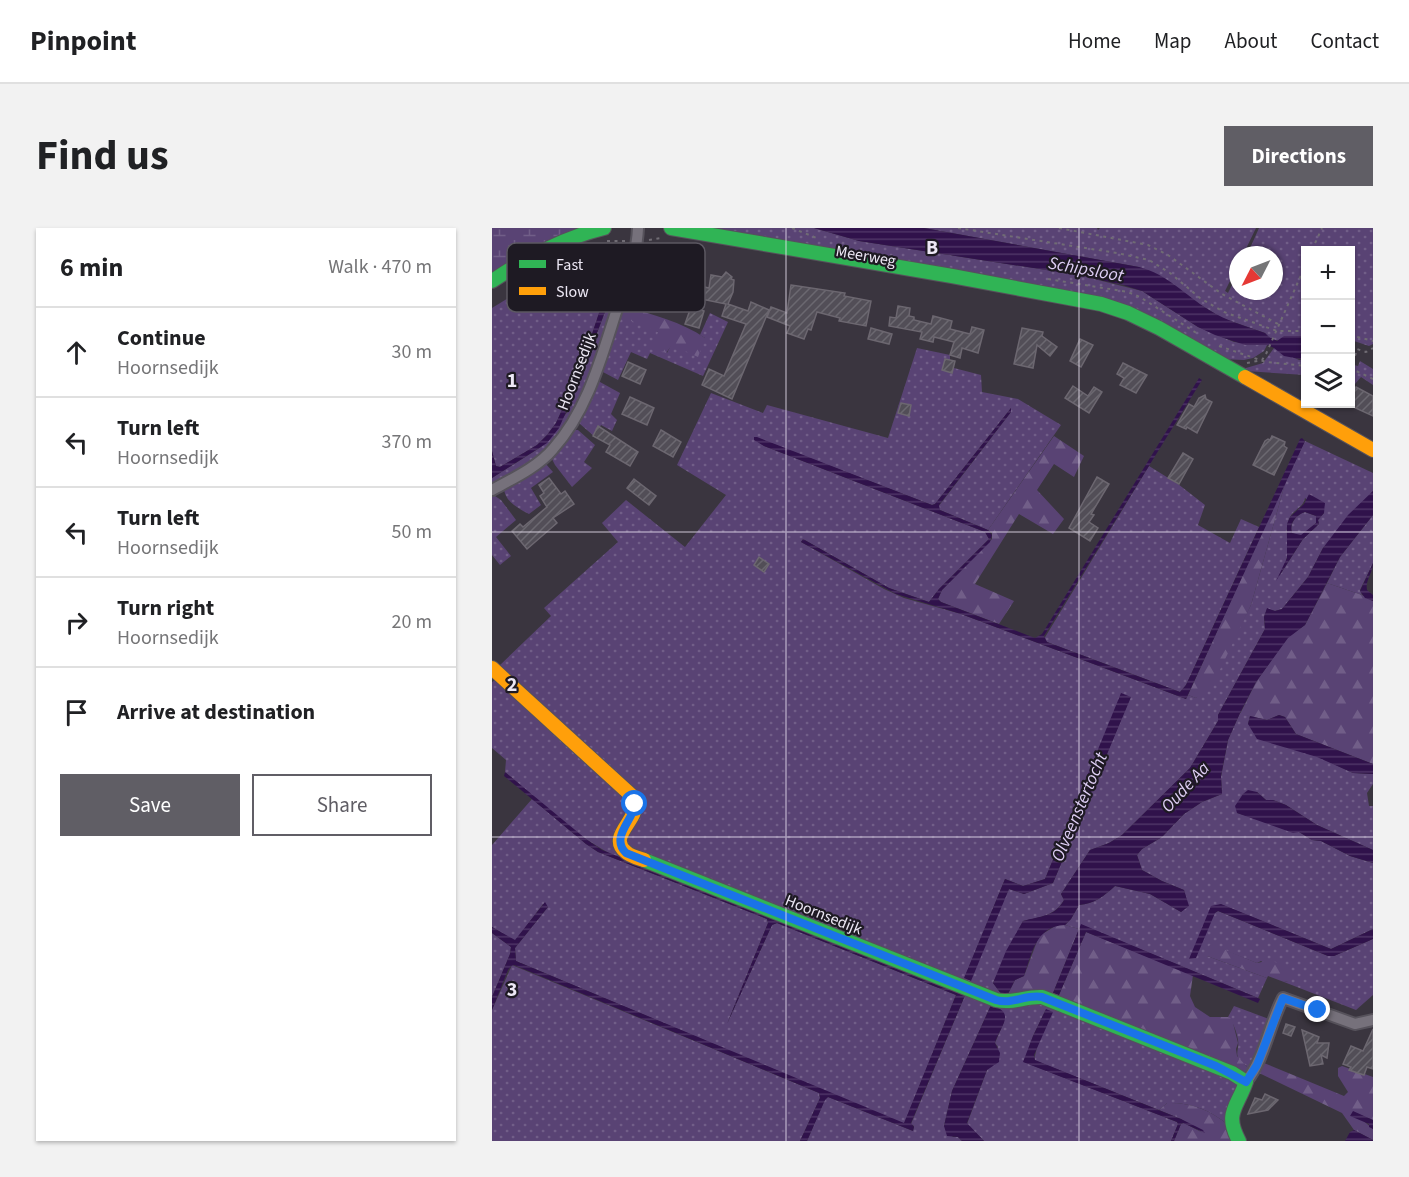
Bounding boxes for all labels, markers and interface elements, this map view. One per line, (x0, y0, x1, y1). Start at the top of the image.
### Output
text: Pinpoint (30, 21, 137, 61)
text: Home (1068, 26, 1121, 56)
text: Map (1154, 26, 1192, 56)
text: About (1225, 26, 1277, 56)
text: Contact (1310, 26, 1379, 56)
text: Find us (36, 126, 169, 186)
button: Directions (1224, 126, 1373, 186)
text: B (926, 234, 938, 262)
street label: Meerweg (834, 240, 898, 272)
legend (507, 243, 705, 312)
north arrow (1229, 246, 1283, 300)
map controls (1301, 246, 1355, 408)
button: + (1301, 246, 1355, 300)
text: 6 min (60, 249, 123, 286)
water label: Schipsloot (1046, 251, 1127, 289)
text: Walk · 470 m (328, 253, 432, 281)
text: Fast (556, 254, 584, 276)
text: Slow (556, 281, 589, 303)
button: − (1301, 300, 1355, 354)
text: Continue (117, 322, 206, 354)
street label: Hoornsedijk (552, 329, 602, 413)
icon: ahead (60, 336, 93, 369)
text: 30 m (392, 338, 432, 366)
text: Hoornsedijk (117, 354, 219, 382)
button: layers (1301, 354, 1355, 408)
text: 1 (507, 367, 517, 395)
text: Turn left (117, 412, 199, 444)
icon: left (60, 426, 93, 459)
text: 370 m (382, 428, 432, 456)
text: Hoornsedijk (117, 444, 219, 472)
text: Turn left (117, 502, 199, 534)
icon: left (60, 516, 93, 549)
text: 50 m (392, 518, 432, 546)
text: Hoornsedijk (117, 534, 219, 562)
text: Turn right (117, 592, 214, 624)
icon: right (60, 606, 93, 639)
text: 20 m (392, 608, 432, 636)
text: Hoornsedijk (117, 624, 219, 652)
text: 2 (507, 671, 517, 699)
icon: arrive (60, 696, 93, 729)
text: Arrive at destination (117, 696, 315, 728)
water label: Olveenstertocht (1045, 748, 1114, 866)
water label: Oude Aa (1155, 756, 1216, 818)
button: Save (60, 774, 240, 836)
button: Share (252, 774, 432, 836)
route start (621, 790, 647, 816)
street label: Hoornsedijk (782, 889, 866, 940)
text: 3 (507, 976, 517, 1004)
route end (1304, 996, 1330, 1022)

